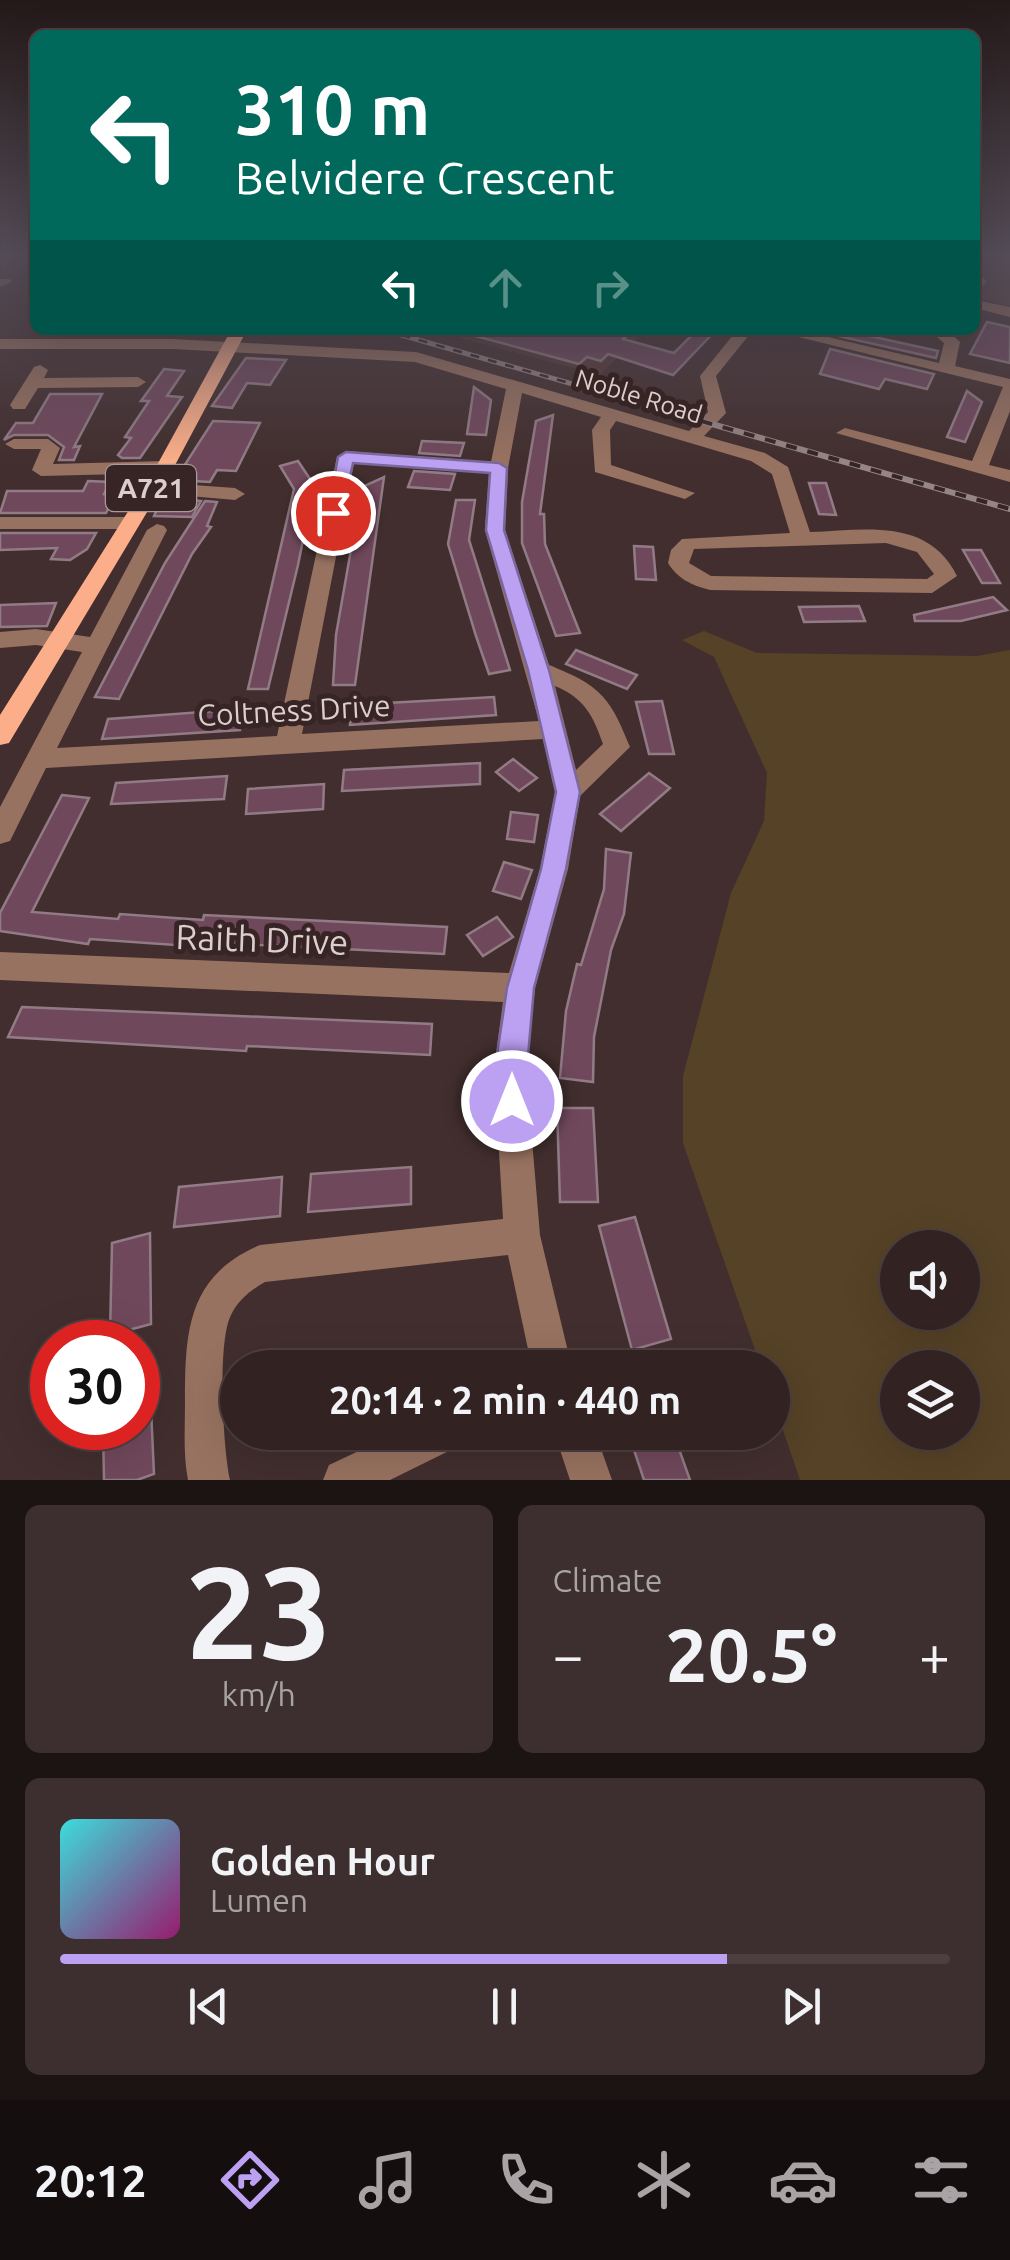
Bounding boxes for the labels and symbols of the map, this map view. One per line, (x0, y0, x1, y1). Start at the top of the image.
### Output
street label: Noble Road (572, 363, 706, 429)
road number: A721 (106, 465, 196, 511)
pin (291, 471, 376, 556)
street label: Coltness Drive (197, 688, 391, 732)
street label: Raith Drive (175, 916, 349, 962)
position arrow (460, 1049, 564, 1153)
speed limit sign: 30 (30, 1320, 160, 1450)

